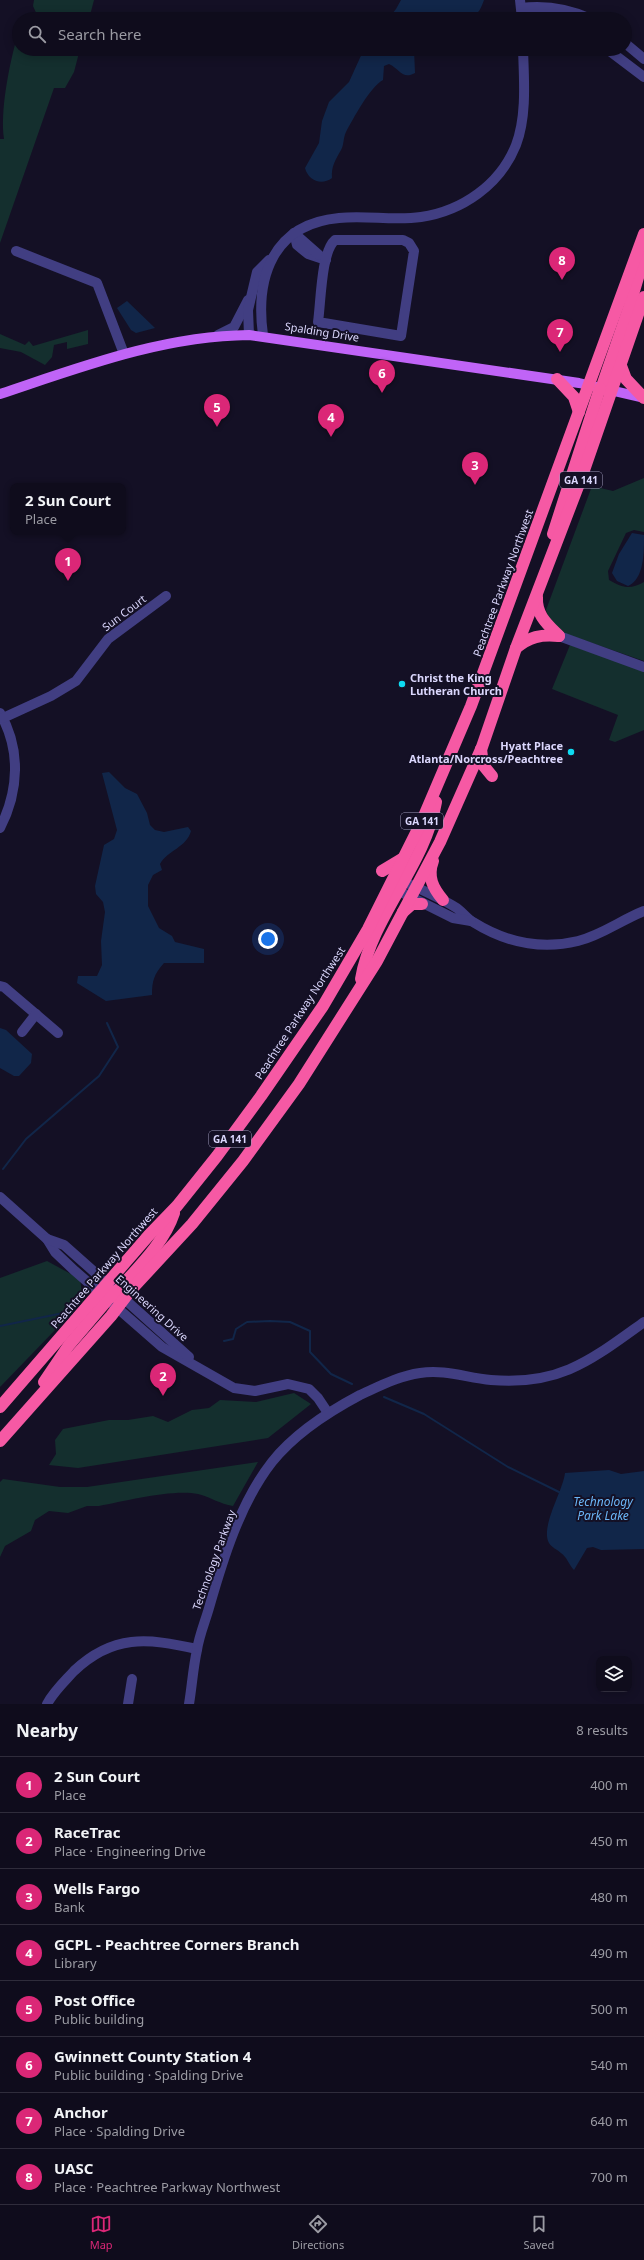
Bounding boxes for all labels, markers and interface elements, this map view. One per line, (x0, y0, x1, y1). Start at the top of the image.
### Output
search box (12, 12, 632, 56)
icon: search (26, 23, 48, 45)
text: Search here (58, 24, 141, 44)
pin: 8 (549, 247, 575, 280)
street label: Spalding Drive (284, 318, 360, 345)
pin: 7 (547, 319, 573, 352)
pin: 6 (369, 360, 395, 393)
pin: 5 (204, 394, 230, 427)
pin: 4 (318, 404, 344, 437)
pin: 3 (462, 452, 488, 485)
road number: GA 141 (560, 472, 602, 488)
popup (10, 483, 126, 535)
text: 2 Sun Court (25, 490, 111, 510)
street label: Peachtree Parkway Northwest (469, 507, 536, 659)
text: Place (25, 510, 57, 528)
pin: 1 (55, 548, 81, 581)
street label: Sun Court (99, 591, 149, 634)
place label: Christ the King Lutheran Church (410, 670, 502, 698)
marker: Christ the King Lutheran Church (397, 679, 407, 689)
place label: Hyatt Place Atlanta/Norcross/Peachtree (409, 738, 563, 766)
marker: Hyatt Place Atlanta/Norcross/Peachtree (566, 747, 576, 757)
road number: GA 141 (401, 813, 443, 829)
your location (258, 929, 278, 949)
street label: Peachtree Parkway Northwest (251, 943, 348, 1082)
road number: GA 141 (209, 1131, 251, 1147)
street label: Peachtree Parkway Northwest (47, 1204, 160, 1331)
street label: Engineering Drive (113, 1271, 192, 1344)
pin: 2 (150, 1363, 176, 1396)
water label: Technology Park Lake (573, 1493, 634, 1524)
street label: Technology Parkway (188, 1507, 239, 1612)
map controls (596, 1656, 632, 1692)
button: layers (596, 1656, 632, 1692)
text: Nearby (16, 1719, 78, 1742)
text: 8 results (576, 1721, 628, 1739)
text: 2 Sun Court (54, 1766, 140, 1786)
text: 1 (25, 1776, 33, 1794)
text: 400 m (590, 1776, 628, 1794)
text: Place (54, 1786, 86, 1804)
text: RaceTrac (54, 1822, 121, 1842)
text: 2 (25, 1832, 33, 1850)
text: 450 m (590, 1832, 628, 1850)
text: Place · Engineering Drive (54, 1842, 206, 1860)
text: Wells Fargo (54, 1878, 140, 1898)
text: 3 (25, 1888, 33, 1906)
text: 480 m (590, 1888, 628, 1906)
text: Bank (54, 1898, 85, 1916)
text: GCPL - Peachtree Corners Branch (54, 1934, 299, 1954)
text: 4 (25, 1944, 33, 1962)
text: 490 m (590, 1944, 628, 1962)
text: Library (54, 1954, 97, 1972)
text: Post Office (54, 1990, 135, 2010)
text: 5 (25, 2000, 33, 2018)
text: 500 m (590, 2000, 628, 2018)
text: Public building (54, 2010, 144, 2028)
text: Gwinnett County Station 4 (54, 2046, 251, 2066)
text: 6 (25, 2056, 33, 2074)
text: 540 m (590, 2056, 628, 2074)
text: Public building · Spalding Drive (54, 2066, 243, 2084)
text: Anchor (54, 2102, 108, 2122)
text: 7 (25, 2112, 33, 2130)
text: 640 m (590, 2112, 628, 2130)
text: Place · Spalding Drive (54, 2122, 185, 2140)
text: UASC (54, 2158, 93, 2178)
text: 8 (25, 2168, 33, 2186)
text: 700 m (590, 2168, 628, 2186)
text: Place · Peachtree Parkway Northwest (54, 2178, 280, 2196)
tab: Map (90, 2213, 113, 2252)
tab: Directions (292, 2213, 344, 2252)
tab: Saved (524, 2213, 554, 2252)

